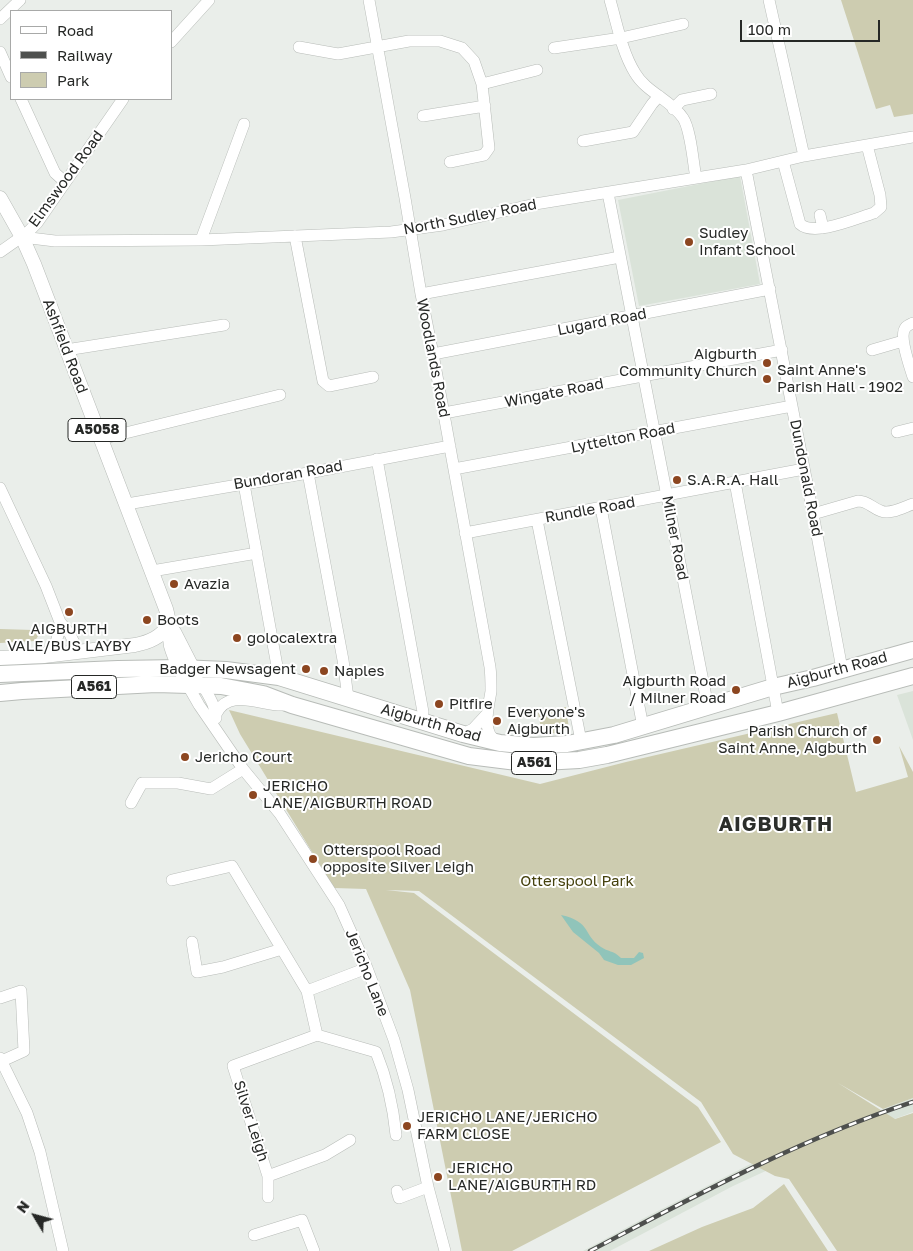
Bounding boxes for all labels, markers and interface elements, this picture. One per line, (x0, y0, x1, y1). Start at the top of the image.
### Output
legend (10, 10, 172, 100)
scale bar (743, 10, 883, 42)
text: 100 m (748, 20, 791, 38)
text: Road (57, 21, 94, 39)
text: Railway (57, 46, 113, 64)
text: Park (57, 71, 89, 89)
street label: Elmswood Road (25, 127, 107, 231)
street label: North Sudley Road (402, 195, 538, 239)
place label: Sudley Infant School (699, 224, 795, 259)
marker: Sudley Infant School (683, 236, 695, 248)
street label: Ashfield Road (39, 296, 91, 396)
street label: Woodlands Road (413, 297, 453, 419)
street label: Lugard Road (556, 305, 648, 339)
place label: Aigburth Community Church (619, 345, 757, 380)
marker: Aigburth Community Church (761, 357, 773, 369)
place label: Saint Anne's Parish Hall - 1902 (777, 361, 903, 396)
marker: Saint Anne's Parish Hall - 1902 (761, 373, 773, 385)
street label: Wingate Road (503, 375, 605, 411)
road number: A5058 (68, 418, 126, 442)
street label: Dundonald Road (786, 418, 826, 538)
street label: Lyttelton Road (569, 419, 677, 457)
street label: Bundoran Road (232, 457, 344, 493)
place label: S.A.R.A. Hall (687, 471, 779, 489)
marker: S.A.R.A. Hall (671, 474, 683, 486)
street label: Rundle Road (543, 493, 637, 527)
street label: Milner Road (658, 494, 692, 582)
place label: Avazia (184, 575, 230, 593)
marker: Avazia (168, 578, 180, 590)
marker: AIGBURTH VALE/BUS LAYBY (63, 606, 75, 618)
place label: Boots (157, 611, 199, 629)
marker: Boots (141, 614, 153, 626)
place label: AIGBURTH VALE/BUS LAYBY (7, 620, 131, 655)
place label: golocalextra (247, 629, 337, 647)
marker: golocalextra (231, 632, 243, 644)
street label: Aigburth Road (785, 648, 889, 692)
place label: Badger Newsagent (159, 660, 296, 678)
place label: Naples (334, 662, 384, 680)
marker: Badger Newsagent (300, 663, 312, 675)
marker: Naples (318, 665, 330, 677)
place label: Aigburth Road / Milner Road (623, 672, 726, 707)
road number: A561 (72, 676, 116, 699)
marker: Aigburth Road / Milner Road (730, 684, 742, 696)
place label: Pitfire (449, 695, 493, 713)
marker: Pitfire (433, 698, 445, 710)
street label: Aigburth Road (379, 700, 483, 746)
place label: Everyone's Aigburth (507, 703, 585, 738)
marker: Everyone's Aigburth (491, 715, 503, 727)
place label: Parish Church of Saint Anne, Aigburth (718, 722, 867, 757)
marker: Parish Church of Saint Anne, Aigburth (871, 734, 883, 746)
place label: Jericho Court (195, 748, 292, 766)
marker: Jericho Court (179, 751, 191, 763)
road number: A561 (512, 751, 556, 774)
place label: JERICHO LANE/AIGBURTH ROAD (263, 777, 432, 812)
marker: JERICHO LANE/AIGBURTH ROAD (247, 789, 259, 801)
district label: AIGBURTH (718, 813, 834, 837)
place label: Otterspool Road opposite Silver Leigh (323, 841, 474, 876)
marker: Otterspool Road opposite Silver Leigh (307, 853, 319, 865)
park label: Otterspool Park (520, 872, 634, 890)
street label: Jericho Lane (341, 927, 393, 1019)
street label: Silver Leigh (229, 1078, 273, 1164)
place label: JERICHO LANE/JERICHO FARM CLOSE (417, 1108, 598, 1143)
marker: JERICHO LANE/JERICHO FARM CLOSE (401, 1120, 413, 1132)
place label: JERICHO LANE/AIGBURTH RD (448, 1159, 596, 1194)
marker: JERICHO LANE/AIGBURTH RD (432, 1171, 444, 1183)
north arrow (10, 1191, 60, 1241)
text: N (13, 1197, 33, 1216)

